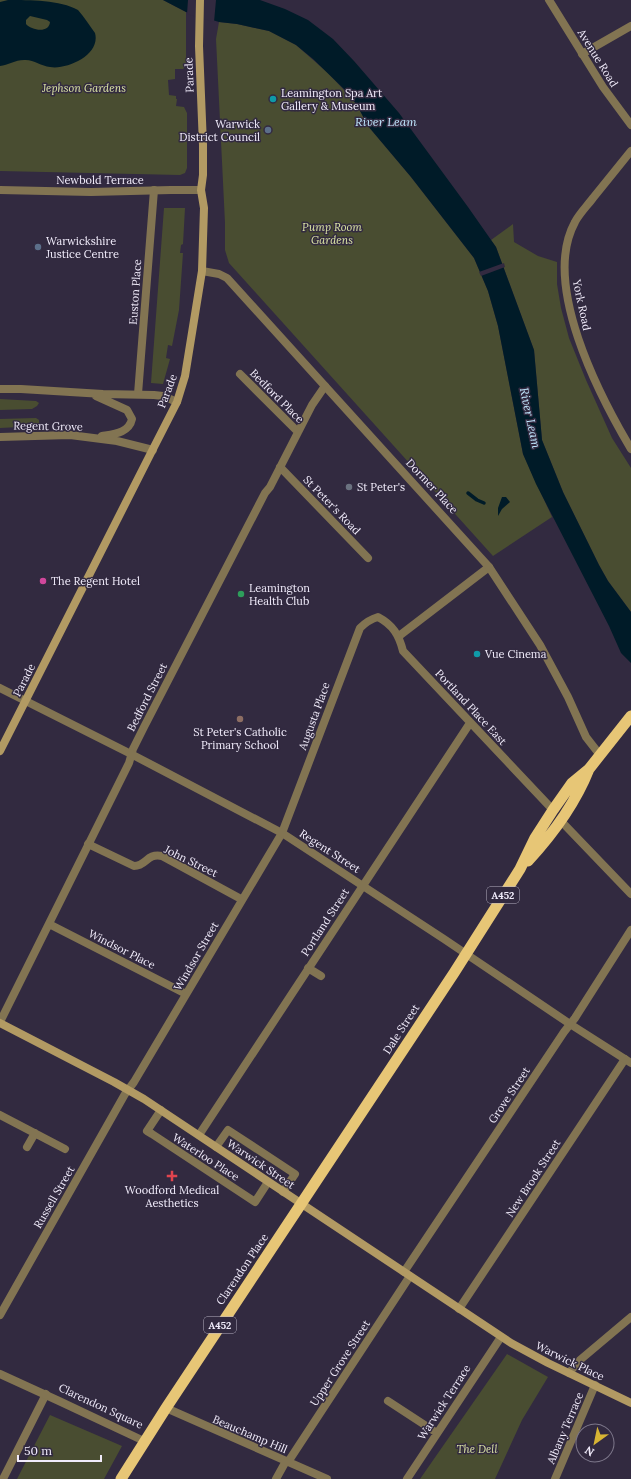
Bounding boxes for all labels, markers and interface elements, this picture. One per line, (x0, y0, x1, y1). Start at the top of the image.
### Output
street label: Avenue Road (574, 26, 622, 90)
street label: Parade (181, 57, 197, 93)
park label: Jephson Gardens (41, 81, 126, 95)
place label: Leamington Spa Art Gallery & Museum (281, 86, 383, 113)
marker: Leamington Spa Art Gallery & Museum (268, 94, 278, 104)
water label: River Leam (355, 114, 417, 129)
place label: Warwick District Council (179, 117, 260, 144)
marker: Warwick District Council (263, 125, 273, 135)
street label: Newbold Terrace (56, 173, 144, 187)
park label: Pump Room Gardens (302, 220, 362, 247)
place label: Warwickshire Justice Centre (45, 234, 119, 261)
marker: Warwickshire Justice Centre (33, 242, 43, 252)
street label: Euston Place (126, 259, 144, 325)
street label: York Road (570, 277, 594, 332)
street label: Bedford Place (247, 366, 307, 426)
street label: Parade (154, 372, 180, 410)
water label: River Leam (517, 386, 544, 450)
street label: Regent Grove (13, 418, 83, 434)
street label: Dormer Place (403, 456, 461, 516)
street label: St Peter's Road (300, 473, 364, 538)
place label: St Peter's (357, 480, 405, 494)
marker: St Peter's (344, 482, 354, 492)
place label: The Regent Hotel (51, 574, 140, 588)
marker: The Regent Hotel (38, 576, 48, 586)
place label: Leamington Health Club (249, 581, 310, 608)
marker: Leamington Health Club (236, 589, 246, 599)
place label: Vue Cinema (484, 647, 547, 661)
marker: Vue Cinema (472, 649, 482, 659)
street label: Bedford Street (124, 660, 171, 733)
street label: Parade (10, 661, 38, 699)
street label: Portland Place East (432, 666, 510, 748)
street label: Augusta Place (295, 680, 333, 753)
marker: St Peter's Catholic Primary School (235, 714, 245, 724)
place label: St Peter's Catholic Primary School (193, 725, 287, 752)
street label: Regent Street (297, 826, 364, 876)
street label: John Street (161, 842, 221, 880)
street label: Portland Street (298, 885, 353, 959)
road number: A452 (487, 887, 519, 903)
street label: Windsor Street (171, 918, 222, 993)
street label: Windsor Place (86, 926, 158, 972)
street label: Dale Street (380, 1001, 423, 1057)
street label: Grove Street (485, 1064, 533, 1126)
street label: Waterloo Place (170, 1130, 242, 1184)
street label: Warwick Street (224, 1136, 298, 1192)
street label: New Brook Street (503, 1136, 564, 1220)
street label: Russell Street (31, 1163, 78, 1231)
marker: Woodford Medical Aesthetics (166, 1170, 178, 1182)
place label: Woodford Medical Aesthetics (125, 1183, 219, 1210)
street label: Clarendon Place (213, 1231, 271, 1307)
road number: A452 (204, 1317, 236, 1333)
street label: Upper Grove Street (307, 1317, 374, 1409)
street label: Warwick Place (533, 1338, 607, 1384)
street label: Warwick Terrace (414, 1362, 474, 1442)
street label: Clarendon Square (56, 1380, 146, 1432)
street label: Albany Terrace (543, 1390, 586, 1467)
street label: Beauchamp Hill (210, 1412, 290, 1456)
north arrow (575, 1423, 615, 1463)
scale bar (18, 1437, 101, 1463)
park label: The Dell (456, 1442, 498, 1456)
text: 50 m (24, 1443, 52, 1458)
text: N (582, 1443, 597, 1460)

